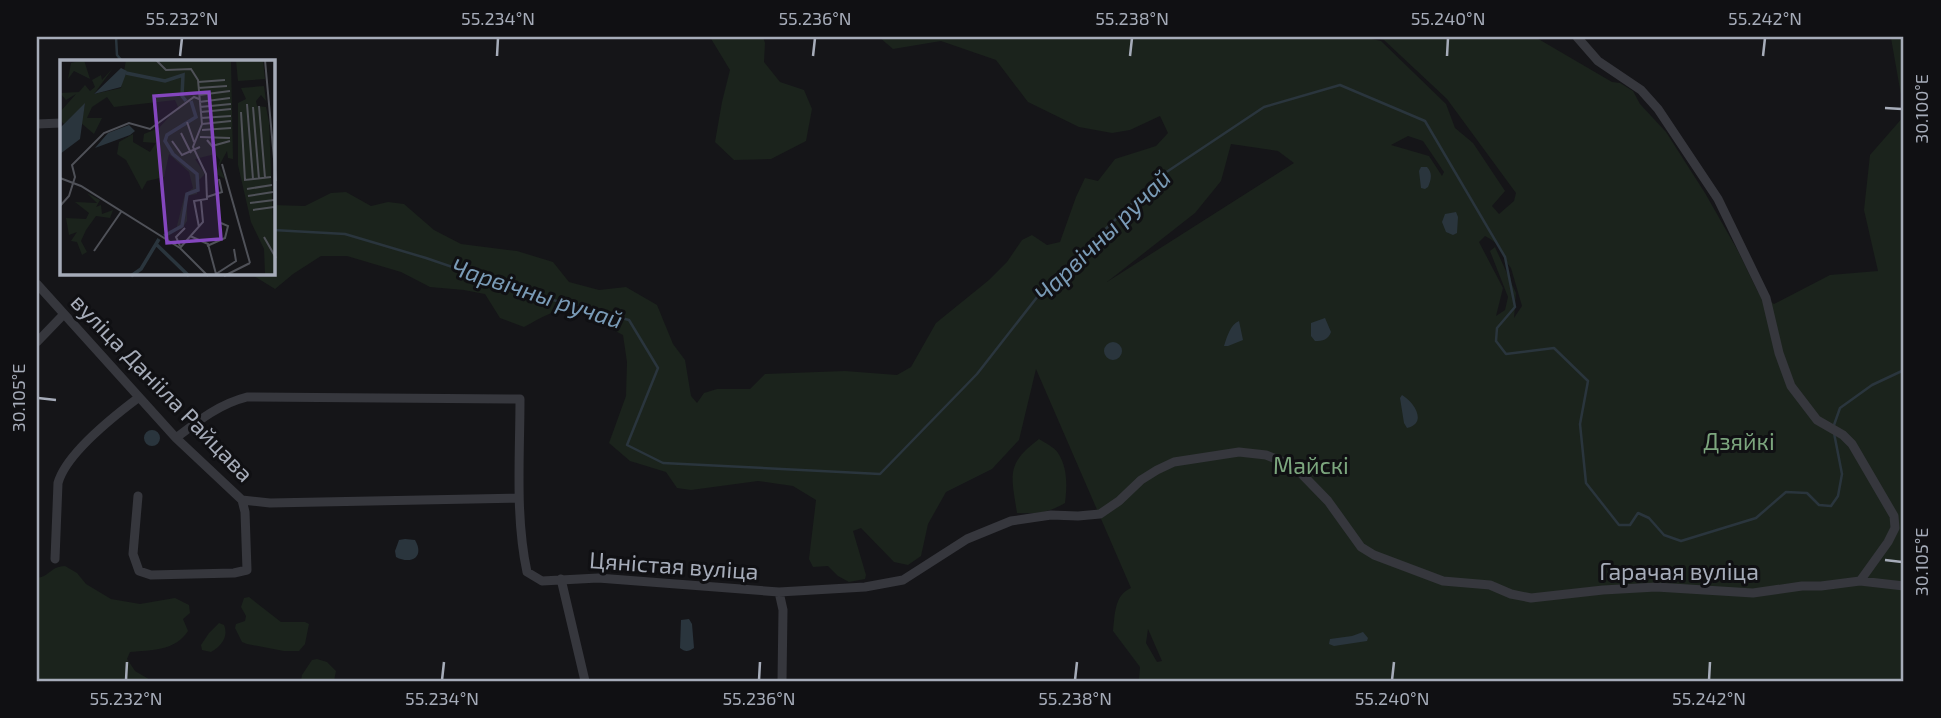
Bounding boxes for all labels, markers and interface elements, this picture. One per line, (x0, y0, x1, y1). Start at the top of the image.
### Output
text: 55.232°N (146, 7, 218, 29)
text: 55.234°N (461, 7, 535, 29)
text: 55.236°N (778, 7, 852, 29)
text: 55.238°N (1095, 7, 1169, 29)
text: 55.240°N (1411, 7, 1485, 29)
text: 55.242°N (1728, 7, 1802, 29)
inset map (60, 60, 275, 275)
text: 30.100°E (1910, 74, 1932, 144)
water label: Чарвічны ручай (1028, 163, 1176, 307)
water label: Чарвічны ручай (448, 251, 627, 334)
street label: вуліца Данііла Райцава (65, 288, 260, 488)
text: 30.105°E (7, 364, 29, 432)
park label: Дзяйкі (1703, 427, 1775, 455)
park label: Майскі (1273, 451, 1349, 479)
text: 30.105°E (1910, 528, 1932, 596)
street label: Цяністая вуліца (588, 545, 760, 586)
street label: Гарачая вуліца (1599, 557, 1759, 586)
text: 55.232°N (90, 687, 162, 709)
text: 55.234°N (405, 687, 479, 709)
text: 55.236°N (722, 687, 796, 709)
text: 55.238°N (1038, 687, 1112, 709)
text: 55.240°N (1355, 687, 1429, 709)
text: 55.242°N (1672, 687, 1746, 709)

